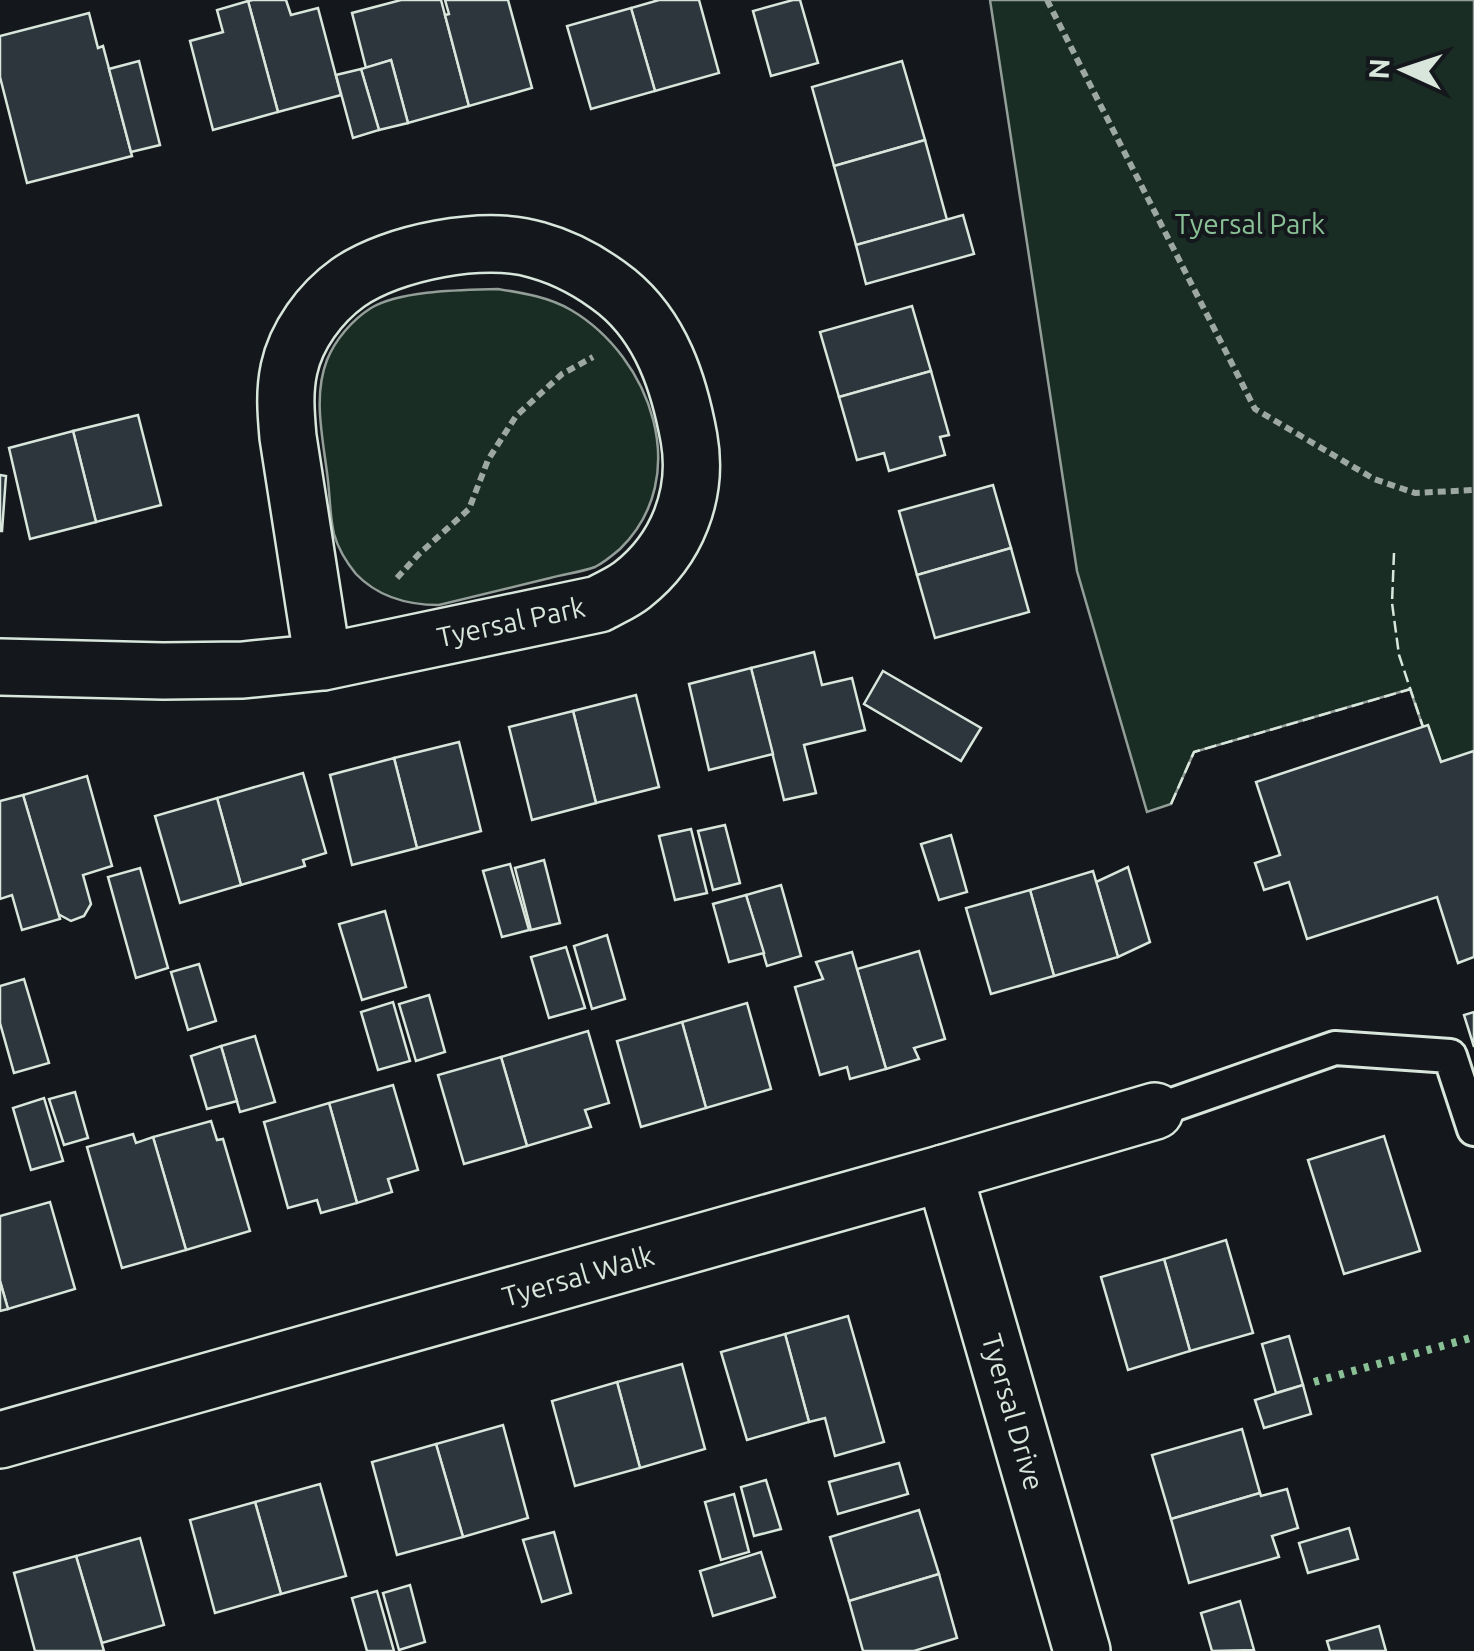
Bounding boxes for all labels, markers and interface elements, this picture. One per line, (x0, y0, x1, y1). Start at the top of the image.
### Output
north arrow (1354, 20, 1454, 120)
text: N (1363, 57, 1395, 80)
park label: Tyersal Park (1175, 208, 1325, 239)
street label: Tyersal Park (434, 591, 588, 652)
street label: Tyersal Walk (499, 1239, 657, 1312)
street label: Tyersal Drive (976, 1330, 1051, 1494)

